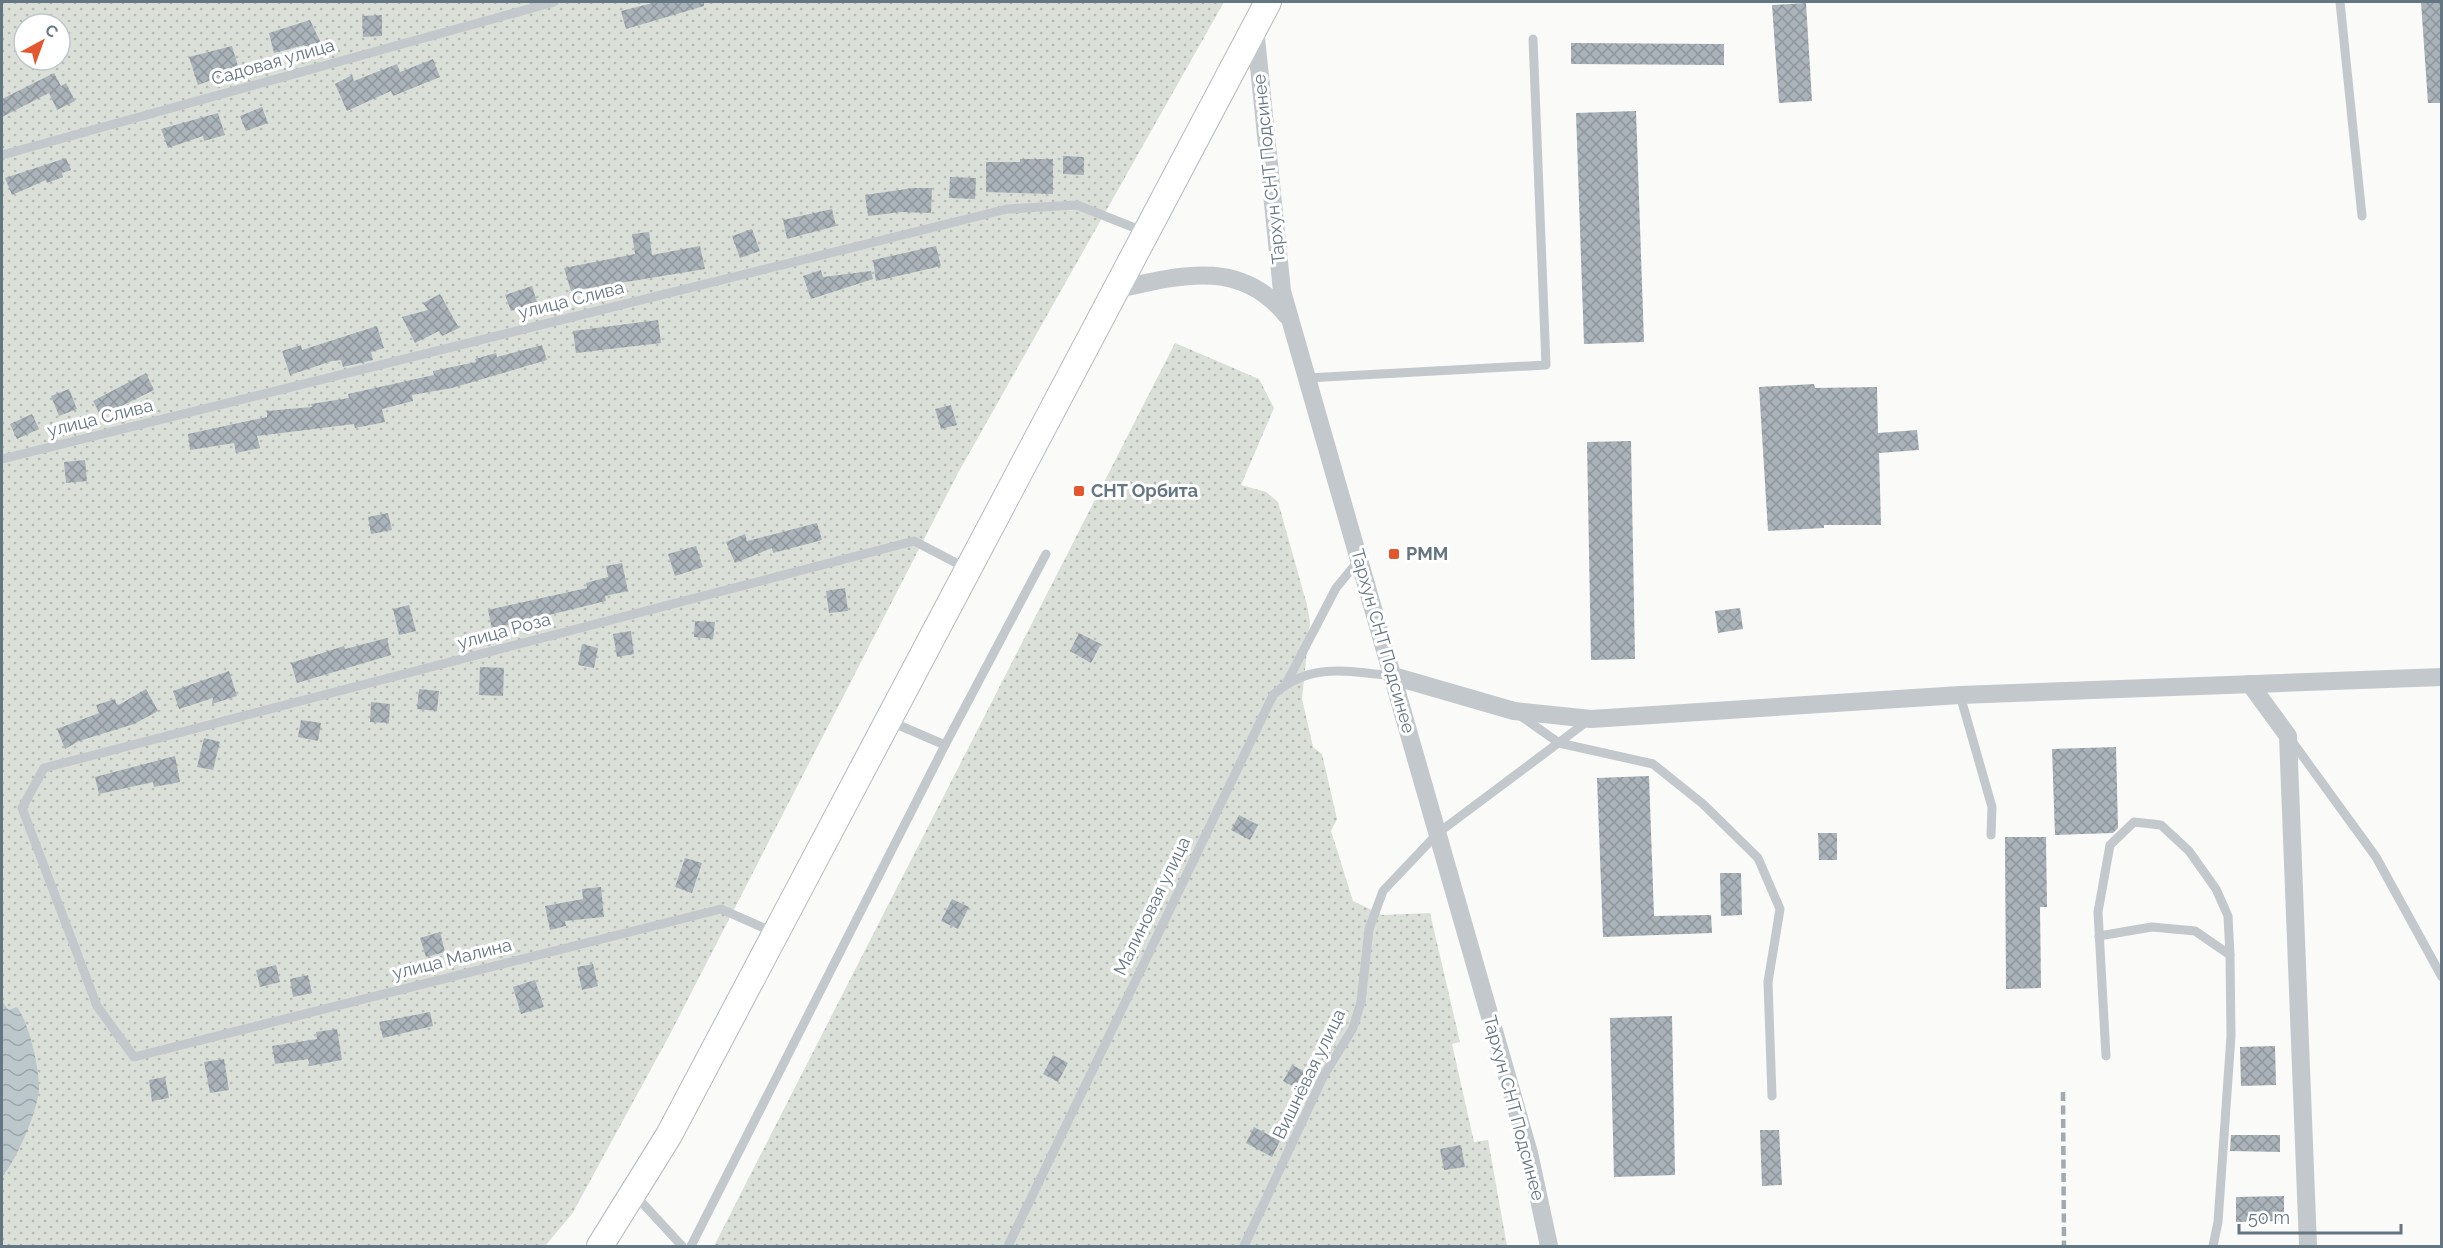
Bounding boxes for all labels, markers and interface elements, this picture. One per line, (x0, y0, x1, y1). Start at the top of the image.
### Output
north arrow (12, 12, 72, 72)
text: С (41, 20, 62, 42)
street label: Садовая улица (209, 34, 337, 89)
street label: Тархун СНТ Подсинее (1248, 73, 1289, 265)
street label: улица Слива (516, 276, 626, 323)
street label: улица Слива (45, 394, 155, 441)
place label: СНТ Орбита (1091, 480, 1198, 501)
marker: СНТ Орбита (1072, 484, 1086, 498)
place label: РММ (1406, 543, 1448, 564)
street label: Тархун СНТ Подсинее (1347, 546, 1420, 736)
marker: РММ (1387, 547, 1401, 561)
street label: улица Роза (455, 608, 553, 653)
street label: Малиновая улица (1109, 833, 1194, 978)
street label: улица Малина (390, 934, 514, 983)
street label: Вишнёвая улица (1268, 1005, 1349, 1142)
street label: Тархун СНТ Подсинее (1480, 1013, 1549, 1203)
scale bar (2239, 1197, 2401, 1235)
text: 50 m (2248, 1207, 2290, 1228)

